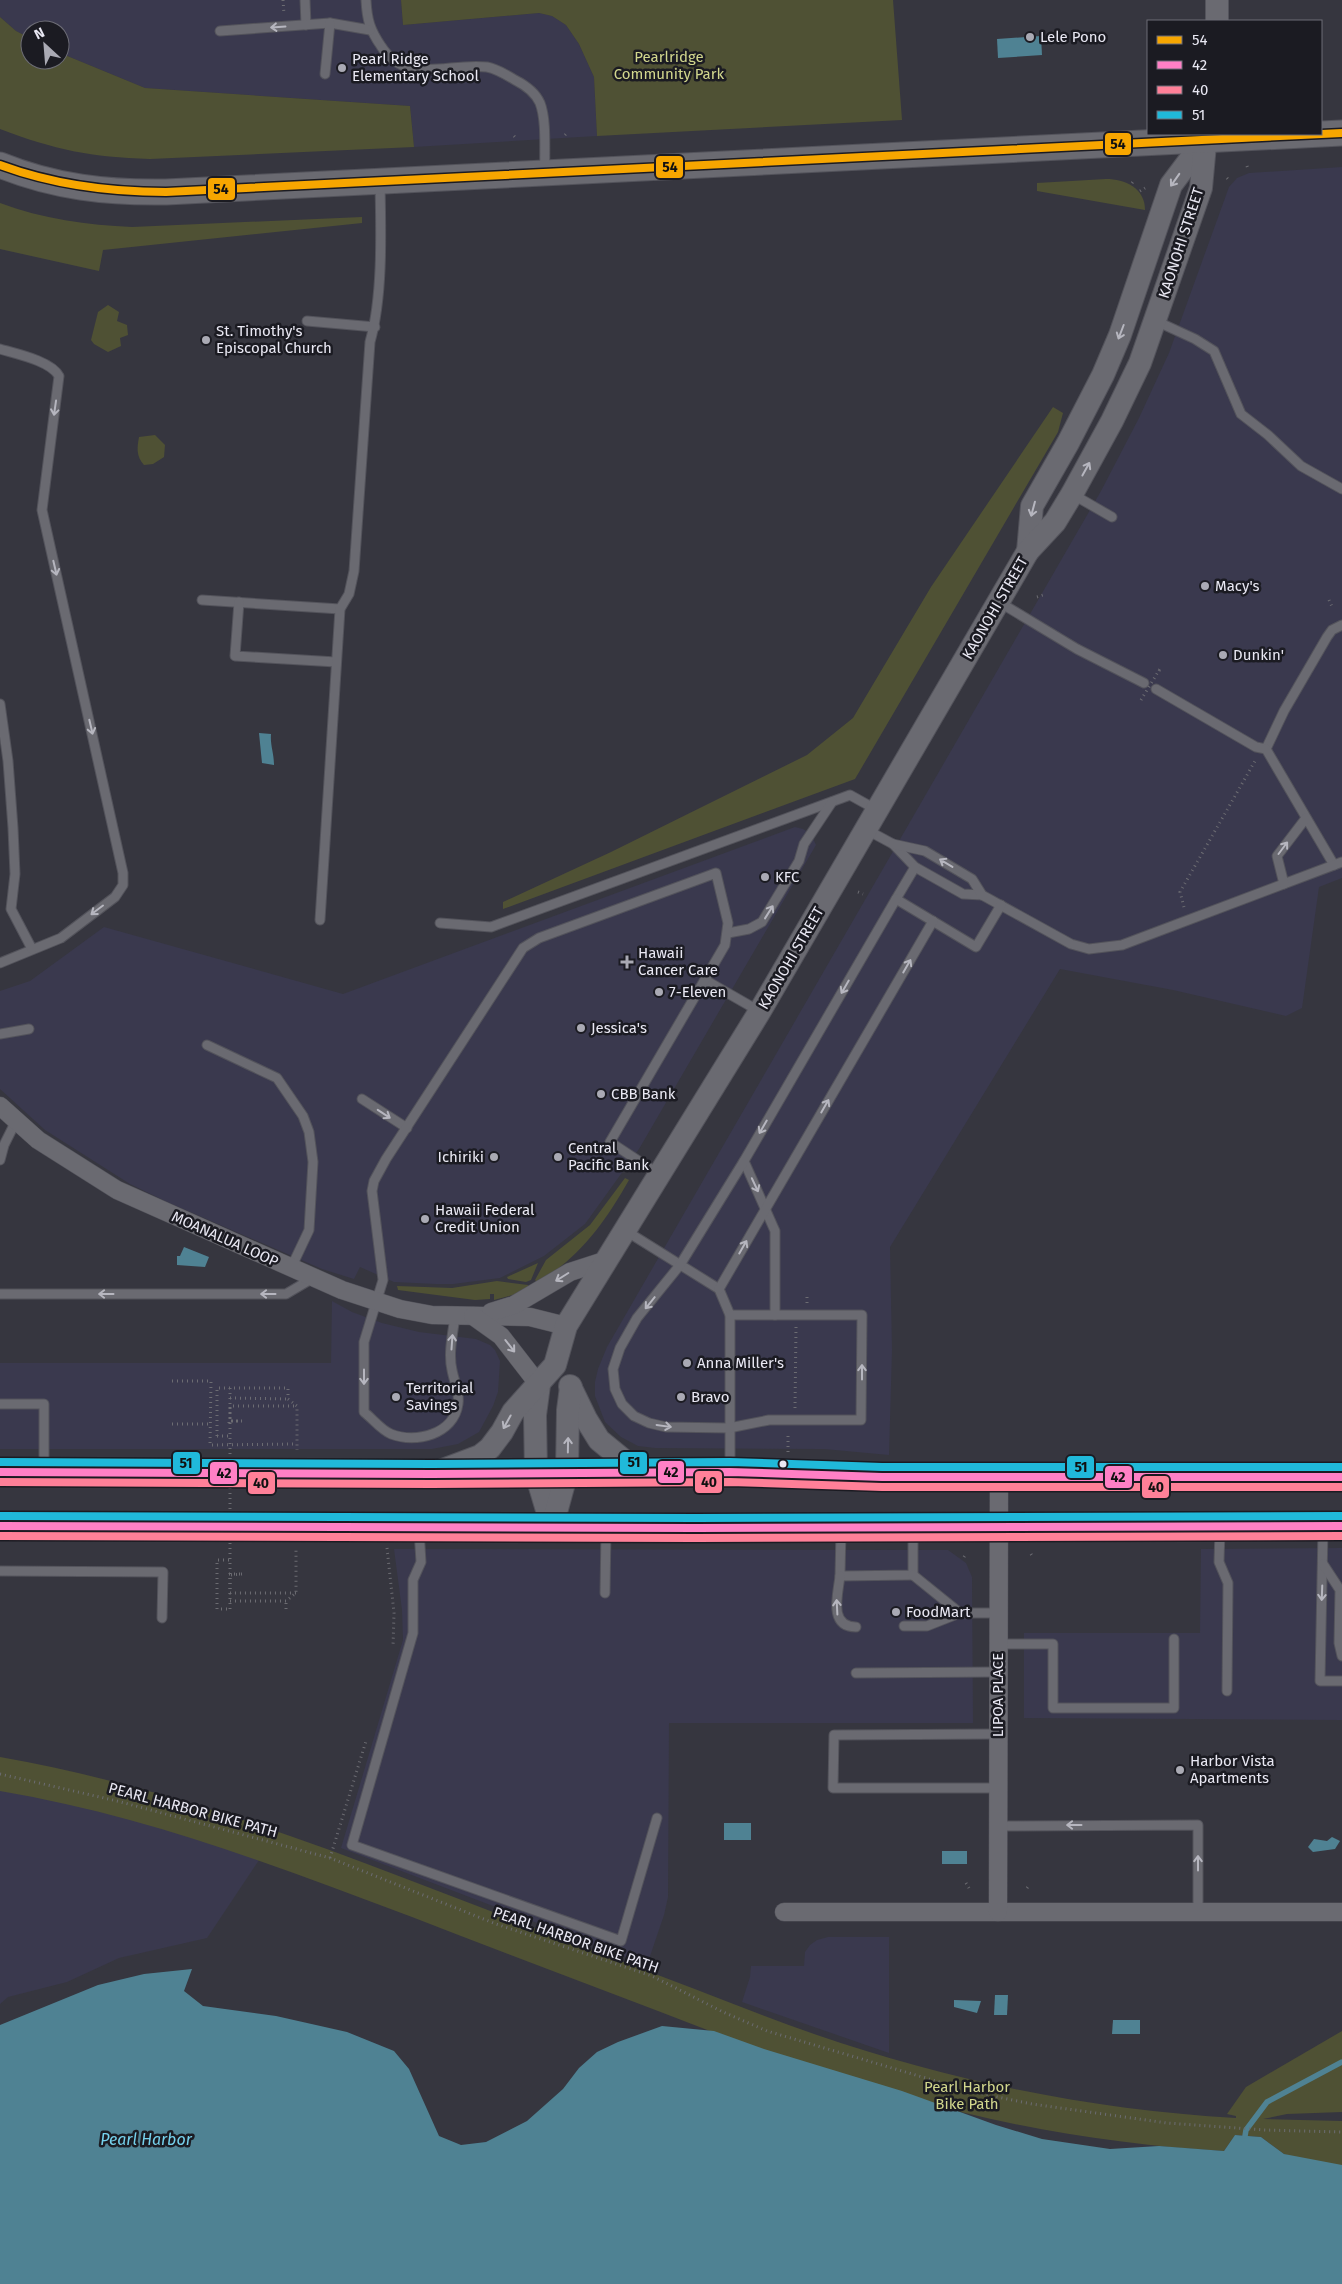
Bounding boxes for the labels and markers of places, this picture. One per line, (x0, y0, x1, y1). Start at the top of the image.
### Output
place label: Lele Pono (1040, 28, 1106, 46)
marker: Lele Pono (1024, 31, 1036, 43)
place label: Pearl Ridge Elementary School (352, 50, 480, 85)
marker: Pearl Ridge Elementary School (336, 62, 348, 74)
place label: St. Timothy's Episcopal Church (216, 322, 332, 357)
marker: St. Timothy's Episcopal Church (200, 334, 212, 346)
place label: Macy's (1215, 577, 1260, 595)
marker: Macy's (1199, 580, 1211, 592)
place label: Dunkin' (1233, 646, 1284, 664)
marker: Dunkin' (1217, 649, 1229, 661)
place label: KFC (775, 868, 800, 886)
marker: KFC (759, 871, 771, 883)
place label: Hawaii Cancer Care (638, 944, 718, 979)
marker: Hawaii Cancer Care (620, 955, 634, 969)
place label: 7-Eleven (669, 983, 726, 1001)
marker: 7-Eleven (653, 986, 665, 998)
place label: Jessica's (591, 1019, 647, 1037)
marker: Jessica's (575, 1022, 587, 1034)
place label: CBB Bank (611, 1085, 676, 1103)
marker: CBB Bank (595, 1088, 607, 1100)
place label: Central Pacific Bank (568, 1139, 649, 1174)
place label: Ichiriki (437, 1148, 484, 1166)
marker: Ichiriki (488, 1151, 500, 1163)
marker: Central Pacific Bank (552, 1151, 564, 1163)
place label: Hawaii Federal Credit Union (435, 1201, 535, 1236)
marker: Hawaii Federal Credit Union (419, 1213, 431, 1225)
place label: Anna Miller's (697, 1354, 784, 1372)
marker: Anna Miller's (681, 1357, 693, 1369)
place label: Territorial Savings (406, 1379, 474, 1414)
place label: Bravo (691, 1388, 729, 1406)
marker: Territorial Savings (390, 1391, 402, 1403)
marker: Bravo (675, 1391, 687, 1403)
unlabelled marker (778, 1459, 788, 1469)
place label: FoodMart (906, 1603, 971, 1621)
marker: FoodMart (890, 1606, 902, 1618)
place label: Harbor Vista Apartments (1190, 1752, 1275, 1787)
marker: Harbor Vista Apartments (1174, 1764, 1186, 1776)

